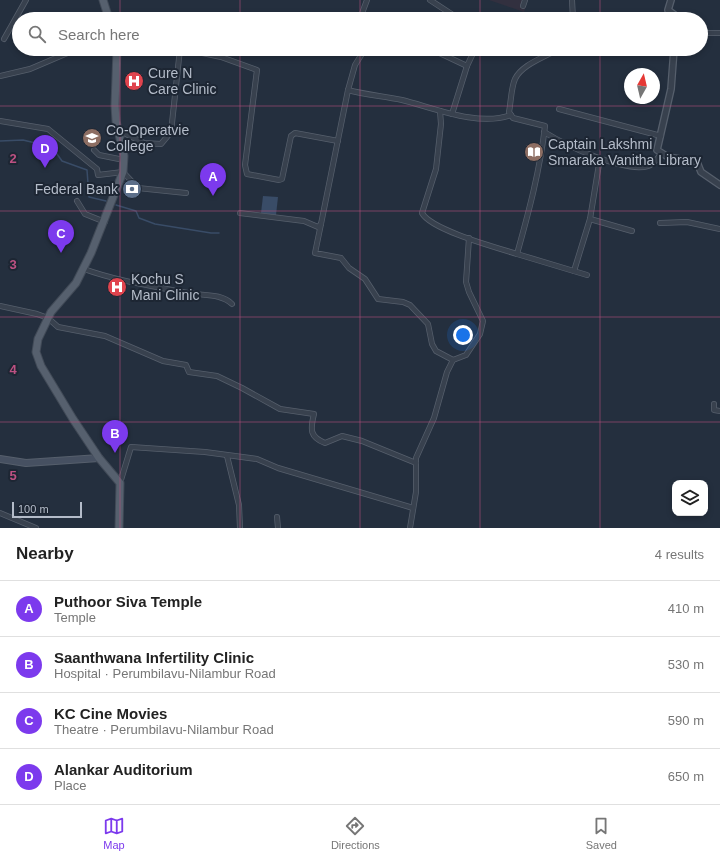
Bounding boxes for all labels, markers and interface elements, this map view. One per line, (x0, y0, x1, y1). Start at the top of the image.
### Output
search box (12, 12, 708, 56)
icon: search (26, 23, 48, 45)
text: Search here (58, 26, 140, 43)
place label: Cure N Care Clinic (148, 65, 216, 97)
north arrow (624, 68, 660, 104)
hospital icon: Cure N Care Clinic (123, 70, 145, 92)
place label: Co-Operatvie College (106, 122, 189, 154)
school or university icon: Co-Operatvie College (81, 127, 103, 149)
pin: D (32, 135, 58, 168)
place label: Captain Lakshmi Smaraka Vanitha Library (548, 136, 701, 168)
library icon: Captain Lakshmi Smaraka Vanitha Library (523, 141, 545, 163)
text: 2 (9, 151, 17, 166)
pin: A (200, 163, 226, 196)
bank icon: Federal Bank (121, 178, 143, 200)
place label: Federal Bank (35, 181, 119, 197)
pin: C (48, 220, 74, 253)
text: 3 (9, 257, 17, 272)
place label: Kochu S Mani Clinic (131, 271, 199, 303)
hospital icon: Kochu S Mani Clinic (106, 276, 128, 298)
your location (453, 325, 473, 345)
text: 4 (9, 362, 17, 377)
pin: B (102, 420, 128, 453)
text: 5 (9, 468, 17, 483)
map controls (672, 480, 708, 516)
button: layers (672, 480, 708, 516)
scale bar (12, 500, 82, 519)
text: 100 m (18, 503, 49, 515)
text: Nearby (16, 544, 74, 563)
text: 4 results (655, 547, 704, 562)
text: Puthoor Siva Temple (54, 593, 202, 610)
text: A (24, 601, 34, 616)
text: 410 m (668, 601, 704, 616)
text: Temple (54, 610, 96, 625)
text: Saanthwana Infertility Clinic (54, 649, 254, 666)
text: B (24, 657, 34, 672)
text: 530 m (668, 657, 704, 672)
text: Hospital · Perumbilavu-Nilambur Road (54, 666, 276, 681)
text: KC Cine Movies (54, 705, 167, 722)
text: C (24, 713, 34, 728)
text: 590 m (668, 713, 704, 728)
text: Theatre · Perumbilavu-Nilambur Road (54, 722, 274, 737)
text: Alankar Auditorium (54, 761, 193, 778)
text: D (24, 769, 34, 784)
text: 650 m (668, 769, 704, 784)
text: Place (54, 778, 87, 793)
tab: Map (103, 815, 125, 851)
tab: Directions (331, 815, 380, 851)
tab: Saved (586, 815, 617, 851)

